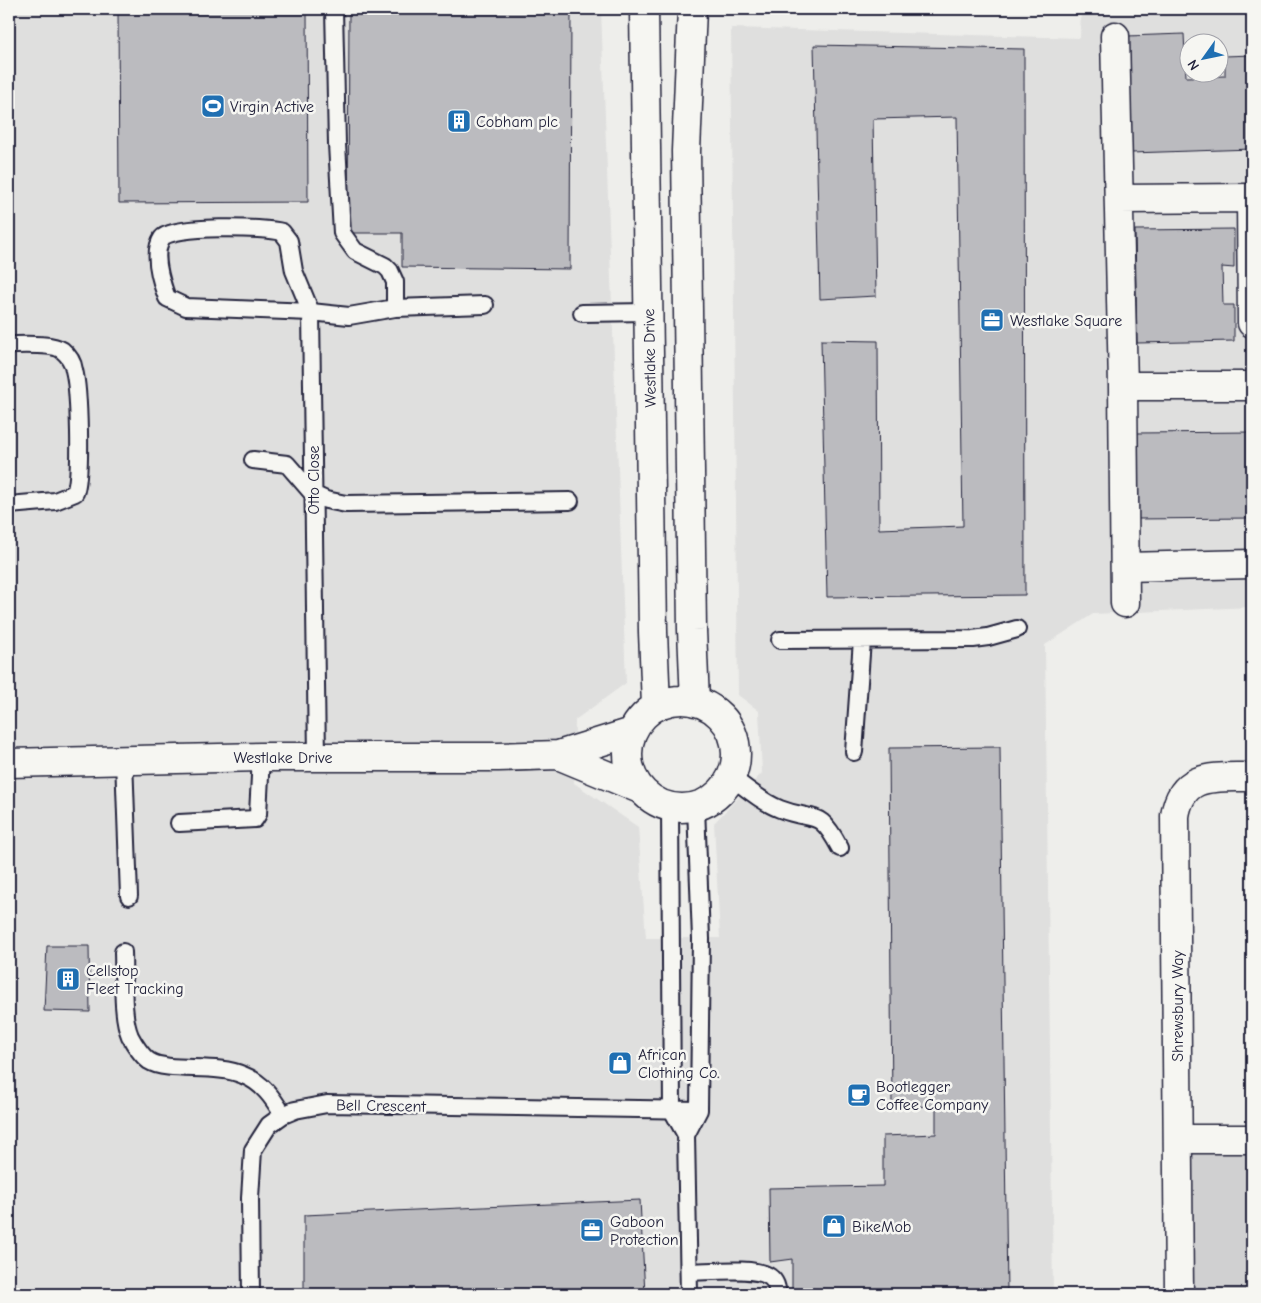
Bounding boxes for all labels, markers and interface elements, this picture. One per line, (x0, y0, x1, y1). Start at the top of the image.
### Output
north arrow (1178, 32, 1228, 82)
text: N (1184, 56, 1203, 73)
sports icon: Virgin Active (200, 93, 226, 119)
place label: Virgin Active (230, 98, 314, 116)
building icon: Cobham plc (446, 108, 472, 134)
place label: Cobham plc (476, 113, 558, 131)
office icon: Westlake Square (979, 307, 1005, 333)
street label: Westlake Drive (640, 308, 660, 408)
place label: Westlake Square (1010, 312, 1122, 330)
street label: Otto Close (305, 445, 323, 515)
street label: Westlake Drive (234, 749, 333, 767)
street label: Shrewsbury Way (1169, 949, 1187, 1062)
place label: Cellstop Fleet Tracking (86, 962, 184, 998)
building icon: Cellstop Fleet Tracking (55, 966, 81, 992)
place label: African Clothing Co. (638, 1046, 719, 1082)
shop icon: African Clothing Co. (607, 1050, 633, 1076)
place label: Bootlegger Coffee Company (876, 1078, 989, 1114)
cafe icon: Bootlegger Coffee Company (846, 1082, 872, 1108)
street label: Bell Crescent (336, 1096, 427, 1116)
place label: Gaboon Protection (610, 1213, 679, 1249)
shop icon: BikeMob (821, 1213, 847, 1239)
office icon: Gaboon Protection (579, 1217, 605, 1243)
place label: BikeMob (852, 1218, 911, 1236)

